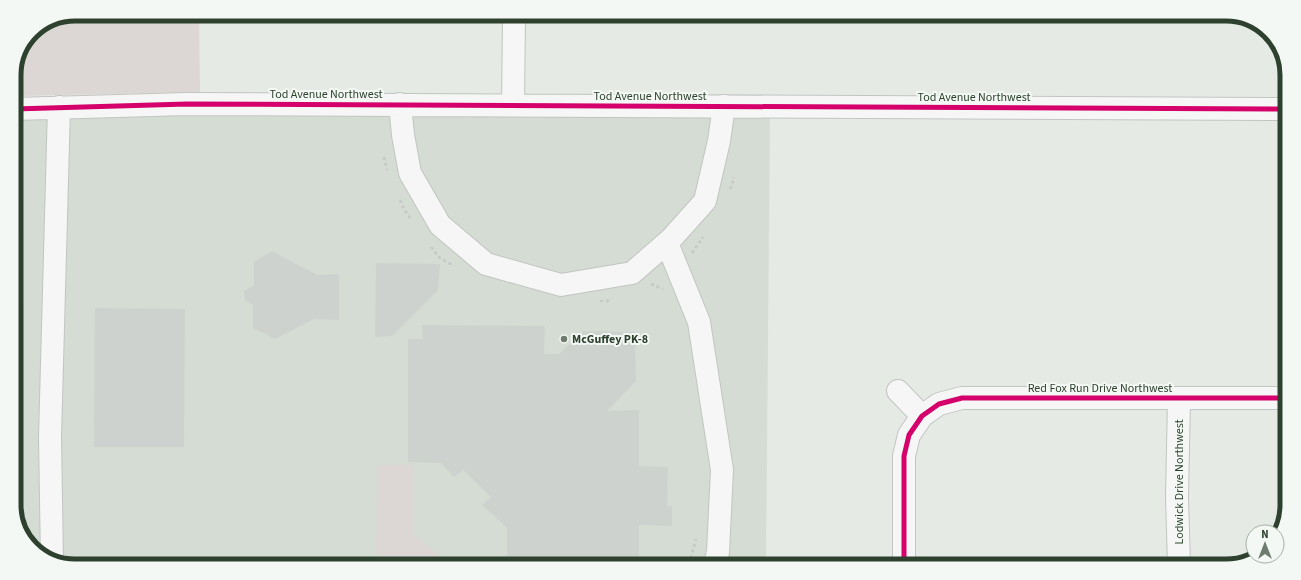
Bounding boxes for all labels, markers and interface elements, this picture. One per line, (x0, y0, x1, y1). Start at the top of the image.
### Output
street label: Tod Avenue Northwest (270, 86, 382, 103)
street label: Tod Avenue Northwest (594, 88, 706, 105)
street label: Tod Avenue Northwest (918, 89, 1030, 106)
place label: McGuffey PK-8 (572, 331, 648, 348)
marker: McGuffey PK-8 (559, 334, 569, 344)
street label: Red Fox Run Drive Northwest (1028, 380, 1172, 397)
street label: Lodwick Drive Northwest (1171, 419, 1188, 545)
north arrow (1245, 524, 1285, 564)
text: N (1261, 527, 1269, 542)

